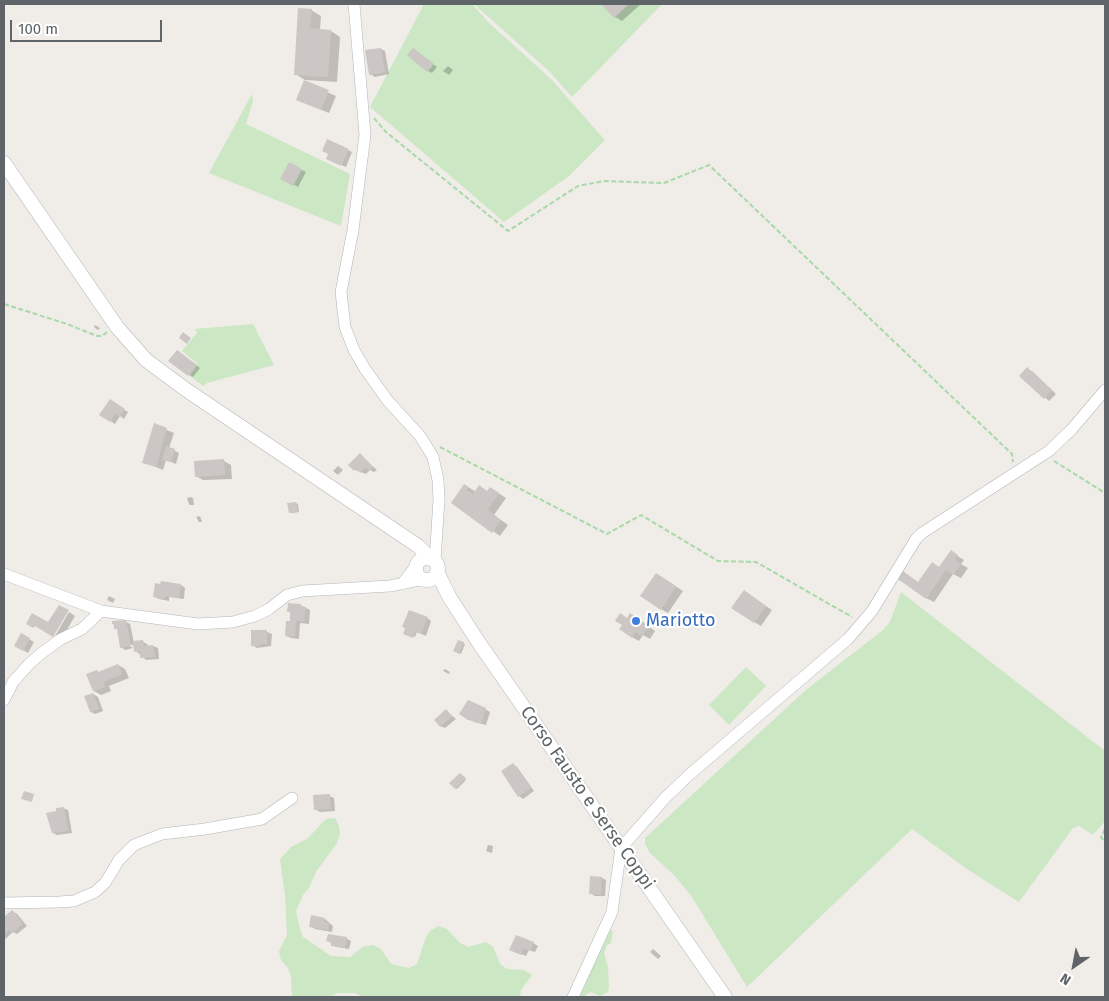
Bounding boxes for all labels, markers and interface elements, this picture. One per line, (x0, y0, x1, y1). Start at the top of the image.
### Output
scale bar (12, 10, 165, 42)
text: 100 m (18, 20, 58, 38)
place label: Mariotto (646, 610, 716, 632)
marker: Mariotto (630, 615, 642, 627)
street label: Corso Fausto e Serse Coppi (515, 702, 659, 894)
north arrow (1049, 941, 1099, 991)
text: N (1057, 969, 1074, 989)

